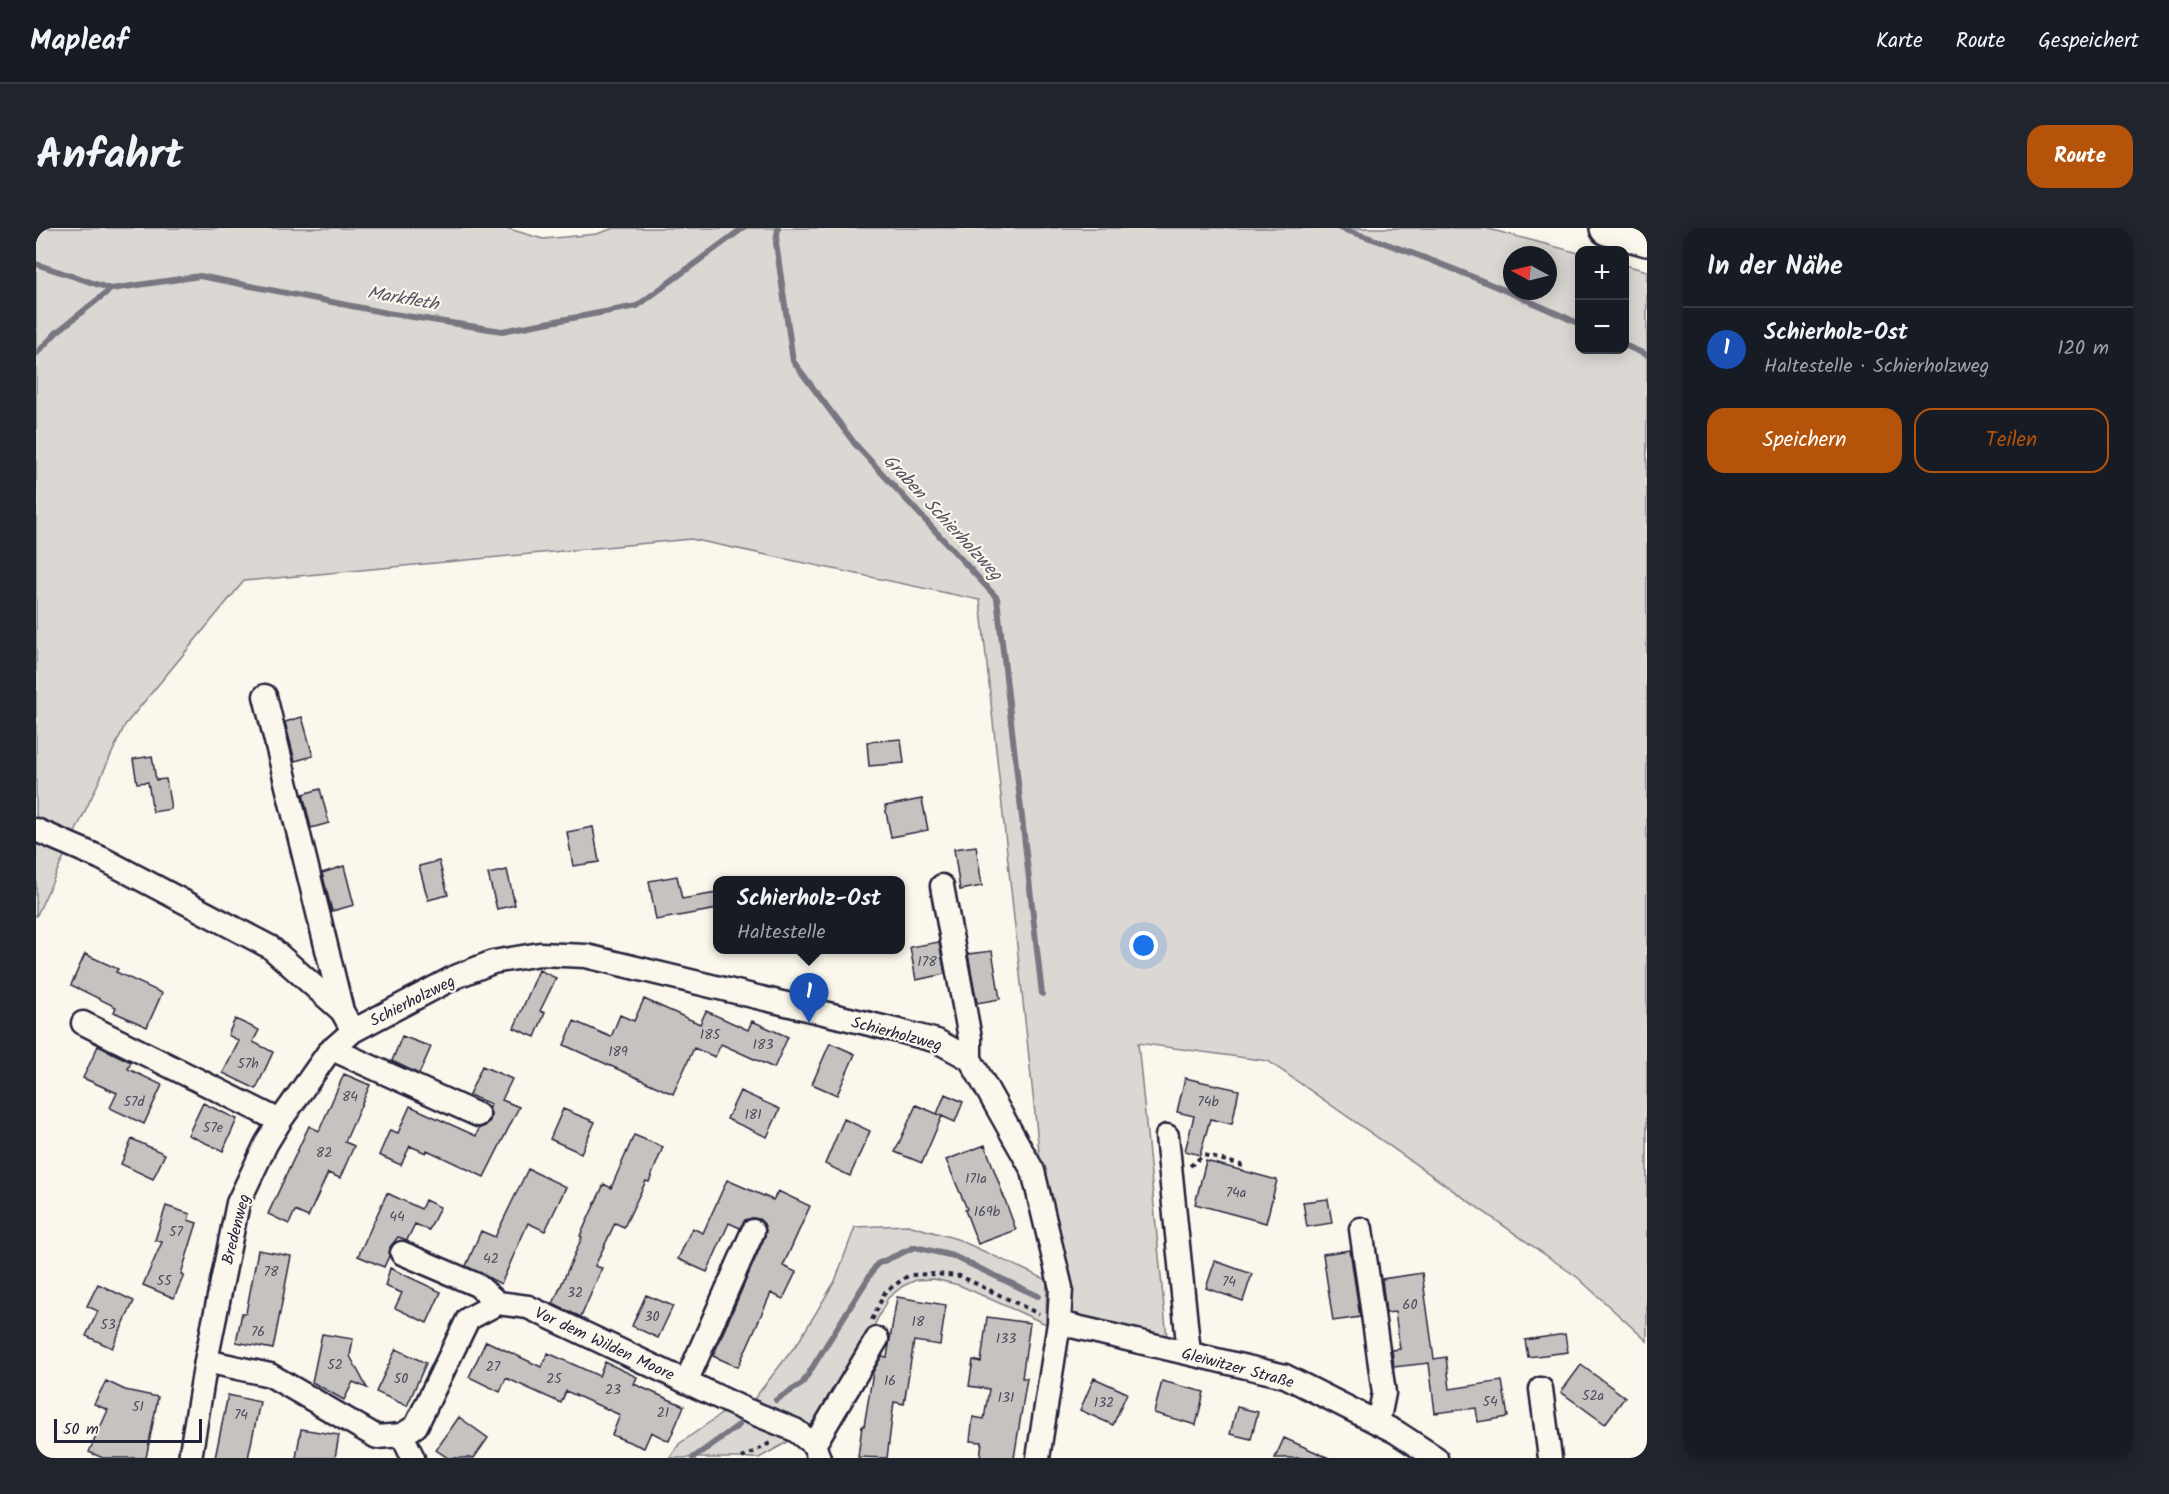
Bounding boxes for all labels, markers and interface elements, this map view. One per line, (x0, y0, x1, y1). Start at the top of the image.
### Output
text: Mapleaf (30, 19, 128, 64)
text: Karte (1876, 25, 1923, 58)
text: Route (1956, 25, 2005, 58)
text: Gespeichert (2038, 25, 2139, 58)
text: Anfahrt (36, 123, 183, 190)
button: Route (2027, 125, 2133, 188)
north arrow (1503, 246, 1557, 300)
map controls (1575, 246, 1629, 354)
button: + (1575, 246, 1629, 300)
text: In der Nähe (1707, 246, 1843, 288)
water label: Markfleth (365, 279, 442, 320)
button: − (1575, 300, 1629, 354)
text: Schierholz-Ost (1764, 316, 1908, 351)
text: 1 (1723, 333, 1730, 365)
text: 120 m (2057, 333, 2109, 365)
text: Haltestelle · Schierholzweg (1764, 351, 1989, 383)
button: Speichern (1707, 408, 1902, 473)
button: Teilen (1914, 408, 2109, 473)
water label: Graben Schierholzweg (875, 448, 1009, 589)
popup (713, 876, 905, 954)
text: Schierholz-Ost (737, 882, 881, 917)
text: Haltestelle (737, 917, 825, 949)
your location (1129, 931, 1158, 960)
house number: 178 (917, 951, 937, 973)
street label: Schierholzweg (366, 969, 460, 1034)
pin: 1 (790, 974, 828, 1023)
street label: Schierholzweg (849, 1010, 945, 1059)
house number: 185 (700, 1024, 722, 1046)
house number: 183 (753, 1034, 773, 1056)
house number: 189 (608, 1041, 628, 1063)
house number: 57h (237, 1053, 259, 1075)
house number: 84 (342, 1086, 358, 1108)
house number: 57d (124, 1091, 145, 1113)
house number: 74b (1197, 1091, 1219, 1113)
house number: 181 (744, 1104, 762, 1126)
house number: 57e (203, 1117, 224, 1139)
house number: 82 (316, 1142, 332, 1164)
house number: 171a (965, 1168, 987, 1190)
house number: 74a (1226, 1182, 1246, 1204)
street label: Bredenweg (216, 1191, 257, 1267)
house number: 169b (974, 1201, 1001, 1223)
house number: 44 (389, 1206, 405, 1228)
house number: 57 (169, 1221, 184, 1243)
house number: 42 (483, 1248, 499, 1270)
house number: 78 (264, 1261, 279, 1283)
house number: 55 (156, 1270, 173, 1292)
house number: 74 (1222, 1271, 1236, 1293)
house number: 32 (567, 1282, 583, 1304)
house number: 60 (1403, 1294, 1417, 1316)
street label: Vor dem Wilden Moore (530, 1301, 678, 1388)
house number: 30 (645, 1306, 660, 1328)
house number: 18 (912, 1311, 925, 1333)
house number: 53 (100, 1314, 116, 1336)
house number: 76 (251, 1321, 265, 1343)
house number: 133 (996, 1328, 1016, 1350)
street label: Gleiwitzer Straße (1179, 1341, 1297, 1395)
house number: 52 (327, 1354, 343, 1376)
house number: 27 (486, 1356, 501, 1378)
house number: 50 (394, 1368, 408, 1390)
house number: 25 (546, 1368, 563, 1390)
house number: 16 (884, 1370, 896, 1392)
house number: 23 (605, 1379, 621, 1401)
house number: 52a (1582, 1385, 1604, 1407)
house number: 131 (998, 1387, 1014, 1409)
house number: 54 (1482, 1391, 1498, 1413)
house number: 132 (1094, 1392, 1114, 1414)
house number: 51 (132, 1396, 144, 1418)
house number: 21 (657, 1402, 669, 1424)
house number: 74 (234, 1404, 248, 1426)
scale bar (54, 1416, 202, 1444)
text: 50 m (63, 1417, 99, 1442)

